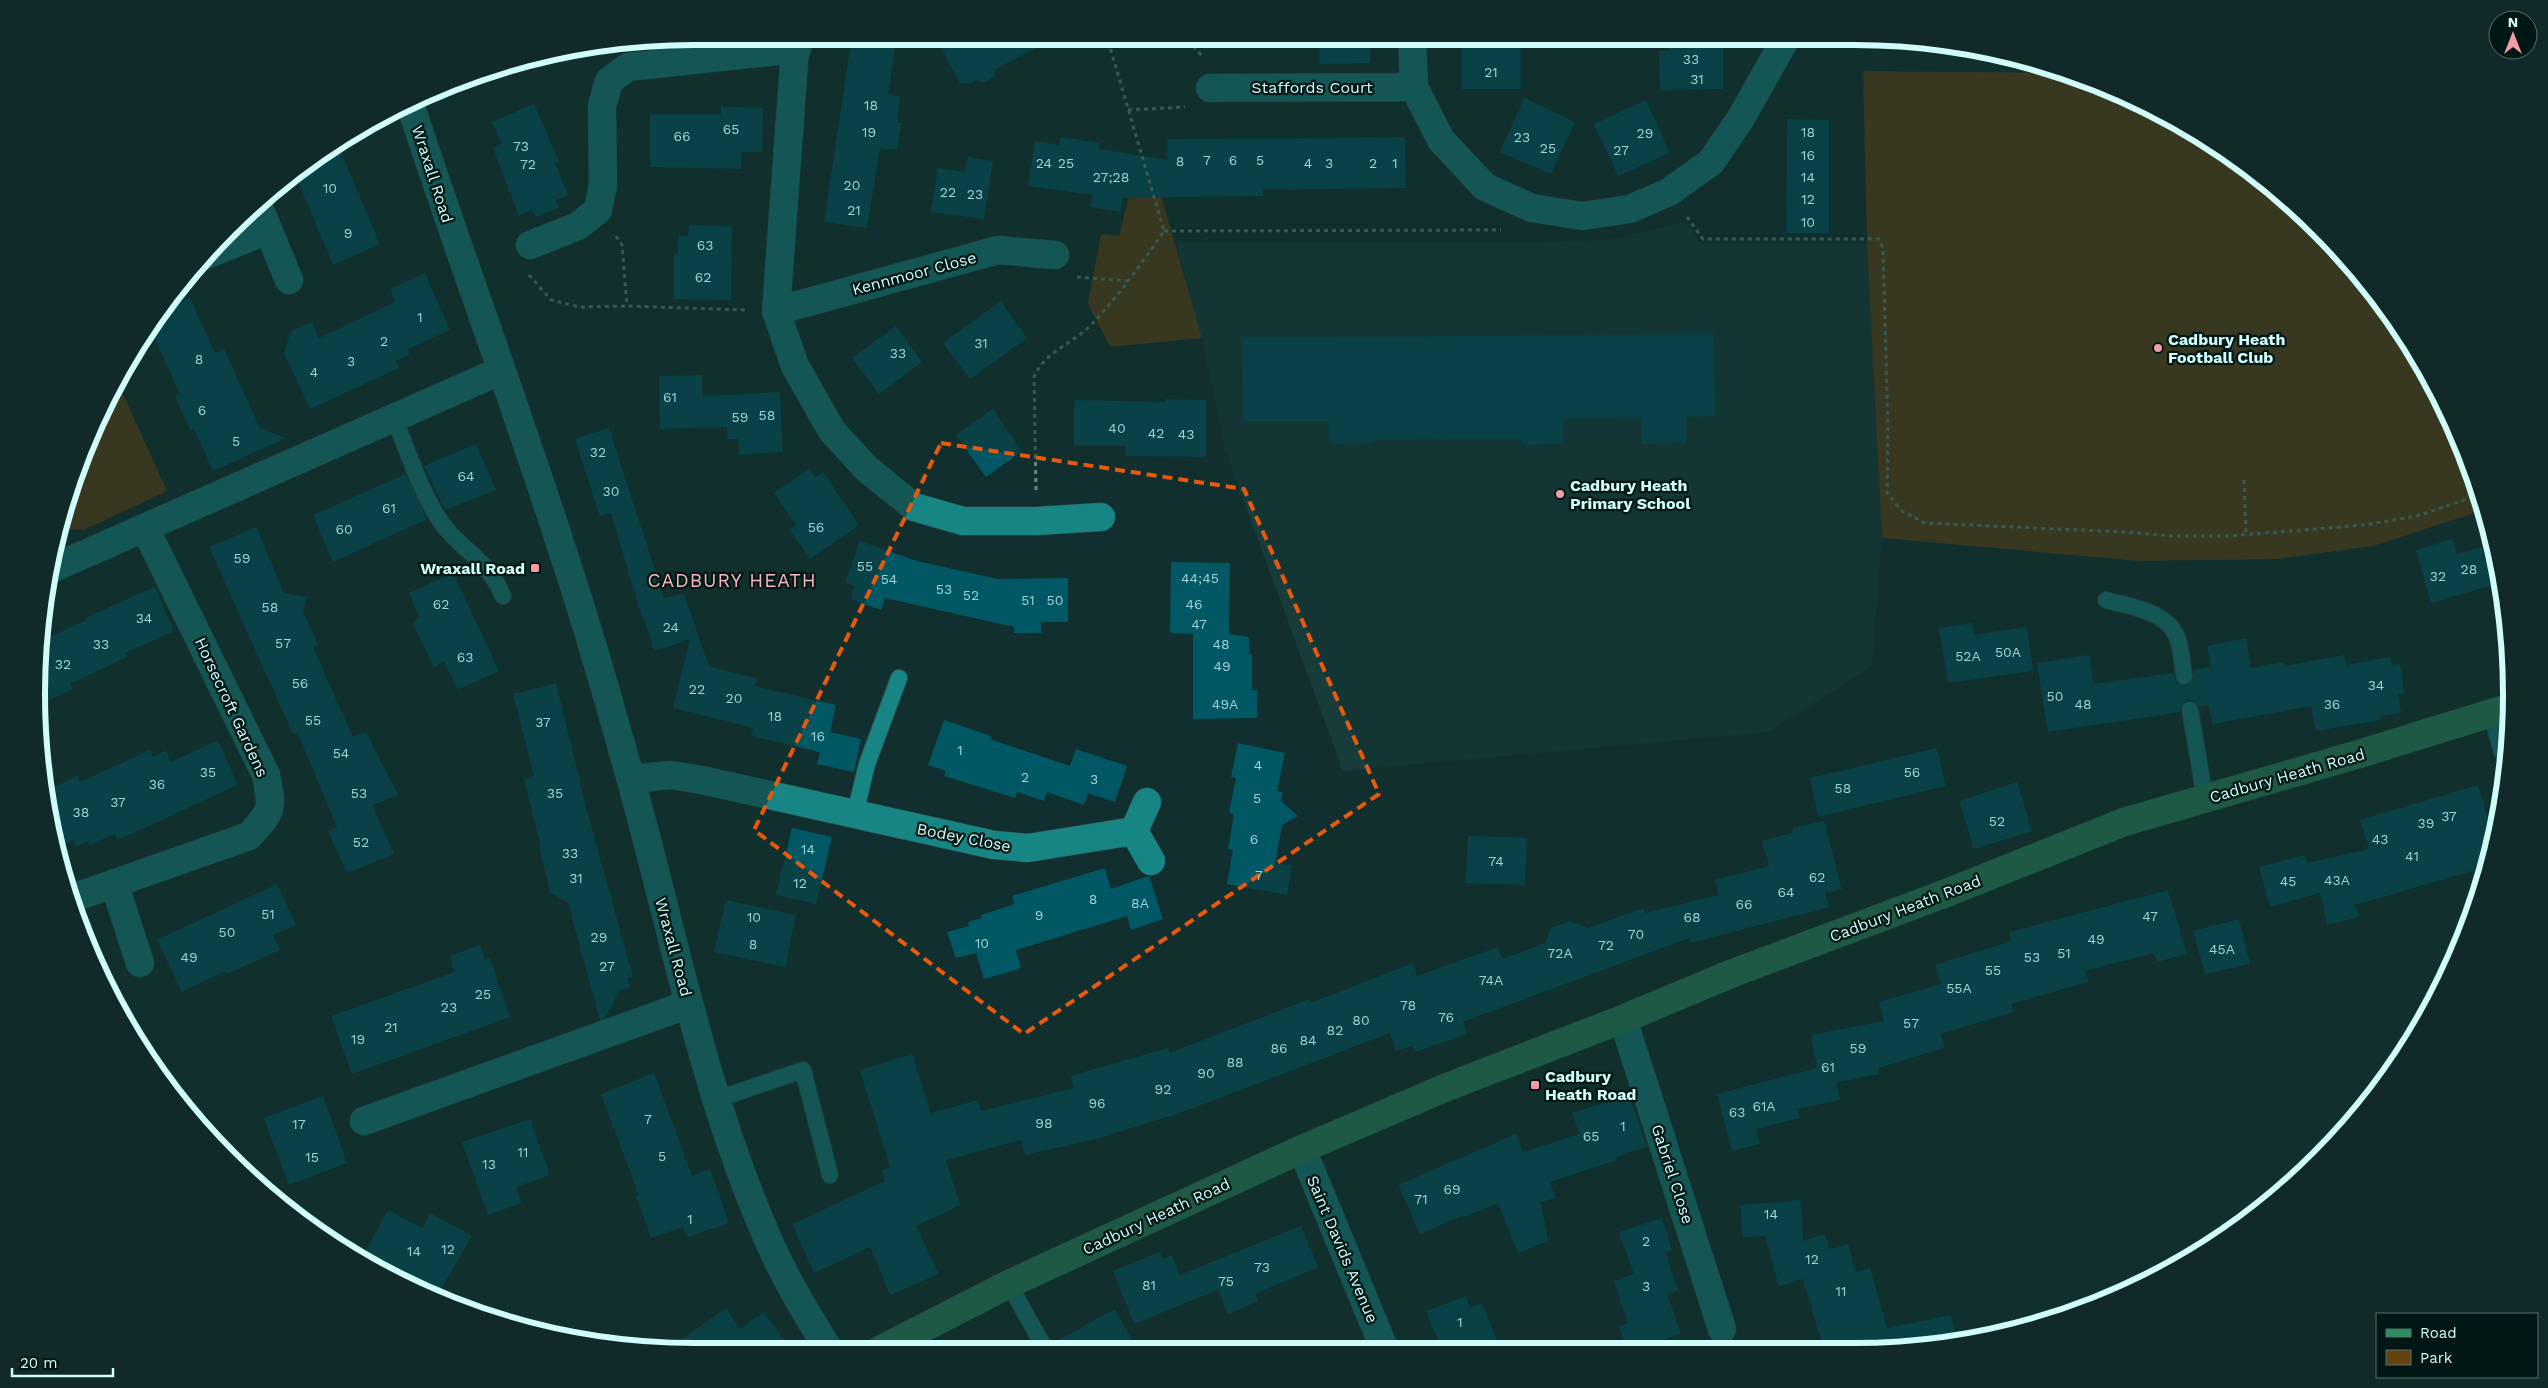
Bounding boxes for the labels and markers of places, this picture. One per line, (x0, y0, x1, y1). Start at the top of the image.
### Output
place label: Cadbury Heath Football Club (2168, 330, 2285, 367)
marker: Cadbury Heath Football Club (2152, 342, 2164, 354)
place label: Cadbury Heath Primary School (1570, 476, 1691, 513)
marker: Cadbury Heath Primary School (1554, 488, 1566, 500)
place label: Wraxall Road (420, 559, 525, 578)
marker: Wraxall Road (529, 562, 541, 574)
place label: Cadbury Heath Road (1545, 1067, 1636, 1104)
marker: Cadbury Heath Road (1529, 1079, 1541, 1091)

